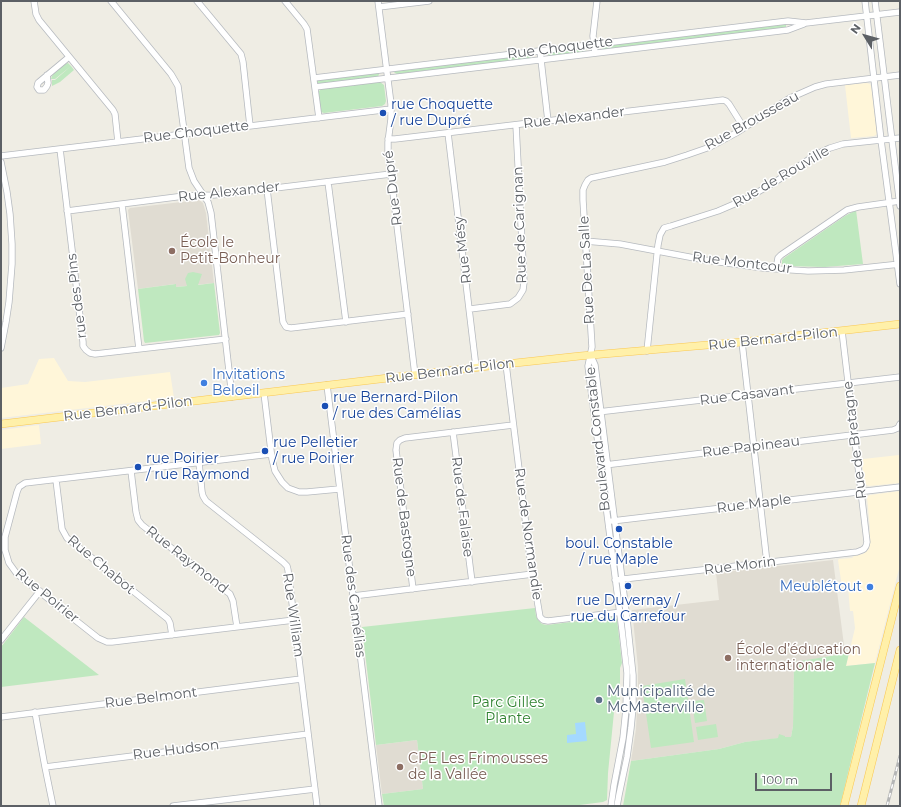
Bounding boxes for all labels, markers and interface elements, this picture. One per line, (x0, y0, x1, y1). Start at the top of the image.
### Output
north arrow (845, 16, 885, 56)
text: N (847, 21, 864, 37)
street label: Rue Choquette (506, 33, 614, 63)
street label: Rue Brousseau (702, 88, 802, 154)
place label: rue Choquette / rue Dupré (391, 97, 493, 130)
street label: Rue Alexander (522, 103, 626, 133)
marker: rue Choquette / rue Dupré (378, 108, 388, 118)
street label: Rue Choquette (142, 117, 250, 147)
street label: Rue de Rouville (730, 142, 832, 212)
street label: Rue Dupré (380, 149, 406, 227)
street label: Rue de Carignan (510, 166, 530, 284)
street label: Rue Alexander (177, 178, 281, 206)
street label: Rue Mésy (451, 215, 475, 285)
street label: Rue De La Salle (576, 215, 598, 325)
place label: École le Petit-Bonheur (180, 235, 280, 268)
marker: École le Petit-Bonheur (167, 246, 177, 256)
street label: Rue Montcour (691, 249, 793, 277)
street label: rue des Pins (63, 252, 91, 340)
street label: Rue Bernard-Pilon (707, 324, 839, 354)
street label: Rue Bernard-Pilon (384, 355, 516, 387)
street label: Boulevard Constable (582, 366, 614, 512)
place label: Invitations Beloeil (212, 367, 285, 400)
marker: Invitations Beloeil (199, 378, 209, 388)
street label: Rue de Bretagne (839, 380, 871, 500)
street label: Rue Casavant (699, 381, 795, 409)
place label: rue Bernard-Pilon / rue des Camélias (333, 390, 461, 422)
street label: Rue Bernard-Pilon (62, 393, 194, 425)
marker: rue Bernard-Pilon / rue des Camélias (320, 401, 330, 411)
street label: Rue Papineau (701, 433, 801, 461)
place label: rue Pelletier / rue Poirier (273, 435, 358, 468)
marker: rue Pelletier / rue Poirier (260, 446, 270, 456)
place label: rue Poirier / rue Raymond (146, 451, 250, 484)
street label: Rue de Bastogne (388, 456, 420, 578)
street label: Rue de Falaise (447, 456, 477, 558)
marker: rue Poirier / rue Raymond (133, 462, 143, 472)
street label: Rue de Normandie (510, 467, 546, 601)
street label: Rue Maple (716, 491, 792, 517)
street label: Rue Raymond (142, 523, 232, 597)
marker: boul. Constable / rue Maple (614, 524, 624, 534)
street label: Rue Chabot (64, 532, 138, 598)
street label: Rue des Camélias (337, 533, 369, 659)
place label: boul. Constable / rue Maple (565, 536, 673, 568)
street label: Rue Morin (703, 553, 777, 579)
street label: Rue Poirier (12, 565, 82, 627)
street label: Rue William (279, 572, 307, 658)
place label: Meublétout (780, 579, 862, 595)
marker: rue Duvernay / rue du Carrefour (623, 581, 633, 591)
marker: Meublétout (865, 582, 875, 592)
place label: rue Duvernay / rue du Carrefour (570, 593, 686, 626)
place label: École d’éducation internationale (736, 642, 861, 674)
marker: École d’éducation internationale (723, 653, 733, 663)
street label: Rue Belmont (104, 684, 198, 712)
place label: Municipalité de McMasterville (607, 684, 715, 716)
park label: Parc Gilles Plante (472, 695, 544, 728)
marker: Municipalité de McMasterville (594, 695, 604, 705)
street label: Rue Hudson (132, 736, 220, 764)
place label: CPE Les Frimousses de la Vallée (408, 751, 548, 784)
marker: CPE Les Frimousses de la Vallée (395, 762, 405, 772)
scale bar (757, 765, 834, 791)
text: 100 m (762, 772, 798, 787)

